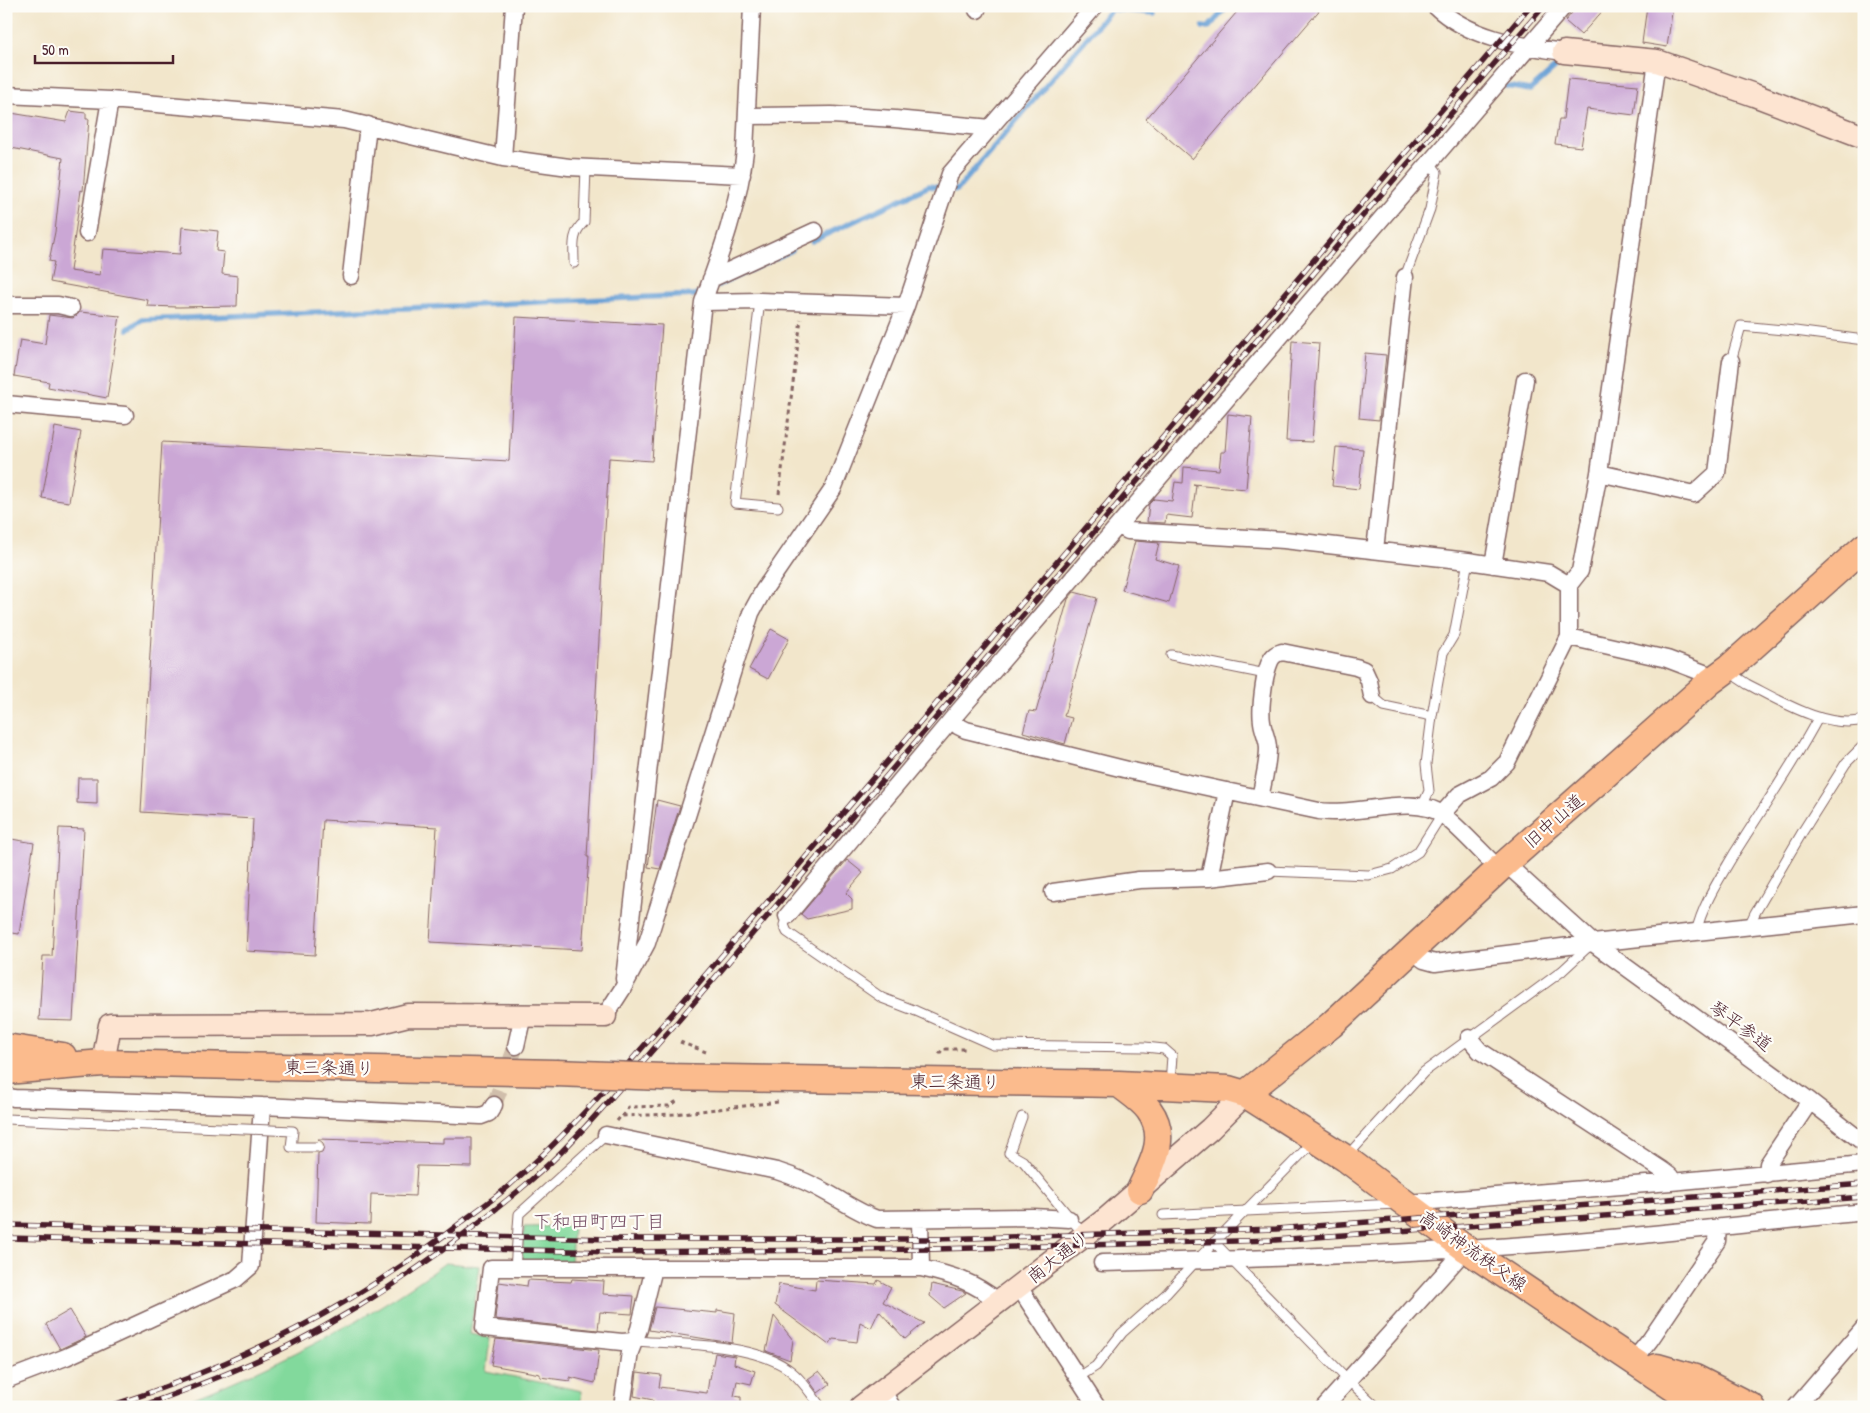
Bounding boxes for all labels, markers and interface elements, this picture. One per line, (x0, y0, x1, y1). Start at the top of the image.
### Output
scale bar (35, 32, 172, 64)
text: 50 m (42, 39, 69, 60)
street label: 旧中山道 (1518, 788, 1589, 854)
street label: 琴平参道 (1705, 994, 1778, 1057)
street label: 東三条通り (284, 1054, 374, 1081)
street label: 東三条通り (910, 1068, 1000, 1095)
street label: 高崎神流秩父線 (1415, 1204, 1532, 1297)
district label: 下和田町四丁目 (532, 1208, 666, 1234)
street label: 南大通り (1022, 1225, 1094, 1289)

